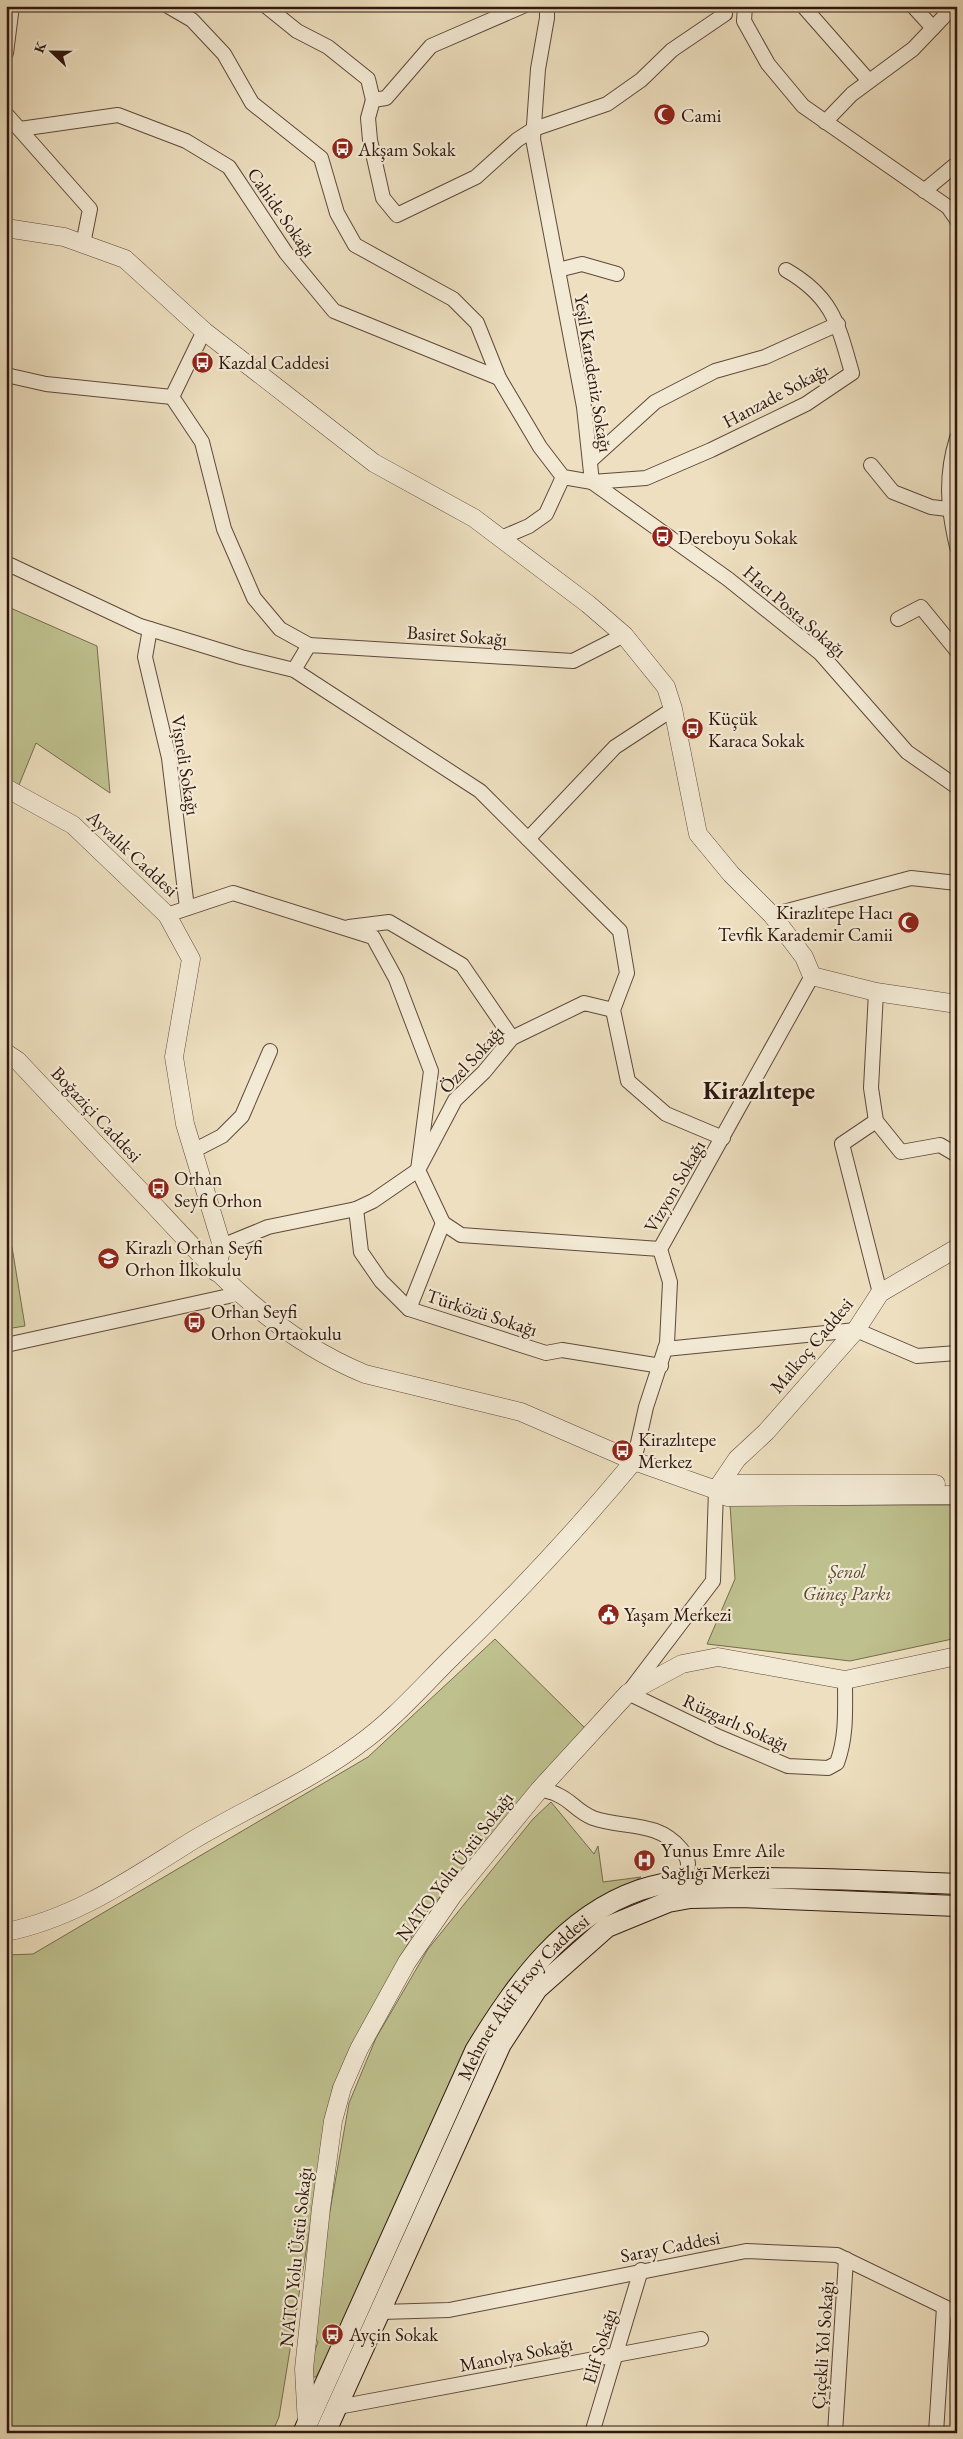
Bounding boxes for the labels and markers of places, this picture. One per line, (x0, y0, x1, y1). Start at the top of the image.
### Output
mosque icon: Cami (653, 103, 677, 127)
place label: Cami (681, 103, 722, 128)
bus stop icon: Akşam Sokak (330, 137, 354, 161)
place label: Akşam Sokak (357, 137, 457, 162)
bus stop icon: Kazdal Caddesi (190, 350, 214, 374)
place label: Kazdal Caddesi (218, 350, 330, 375)
bus stop icon: Dereboyu Sokak (650, 525, 674, 549)
place label: Dereboyu Sokak (678, 525, 799, 550)
place label: Küçük Karaca Sokak (708, 706, 806, 753)
bus stop icon: Küçük Karaca Sokak (680, 717, 704, 741)
place label: Kirazlıtepe Hacı Tevfik Karademir Camii (718, 900, 893, 947)
mosque icon: Kirazlıtepe Hacı Tevfik Karademir Camii (897, 911, 921, 935)
place label: Orhan Seyfi Orhon (174, 1166, 262, 1213)
bus stop icon: Orhan Seyfi Orhon (146, 1177, 170, 1201)
place label: Kirazlı Orhan Seyfi Orhon İlkokulu (125, 1235, 263, 1282)
school or university icon: Kirazlı Orhan Seyfi Orhon İlkokulu (97, 1246, 121, 1270)
place label: Orhan Seyfi Orhon Ortaokulu (211, 1299, 342, 1346)
bus stop icon: Orhan Seyfi Orhon Ortaokulu (183, 1310, 207, 1334)
place label: Kirazlıtepe Merkez (638, 1427, 716, 1474)
bus stop icon: Kirazlıtepe Merkez (610, 1438, 634, 1462)
public building icon: Yaşam Merkezi (596, 1602, 620, 1626)
place label: Yaşam Merkezi (624, 1602, 732, 1627)
place label: Yunus Emre Aile Sağlığı Merkezi (661, 1838, 785, 1885)
hospital icon: Yunus Emre Aile Sağlığı Merkezi (633, 1849, 657, 1873)
bus stop icon: Ayçin Sokak (321, 2322, 345, 2346)
place label: Ayçin Sokak (348, 2322, 439, 2347)

